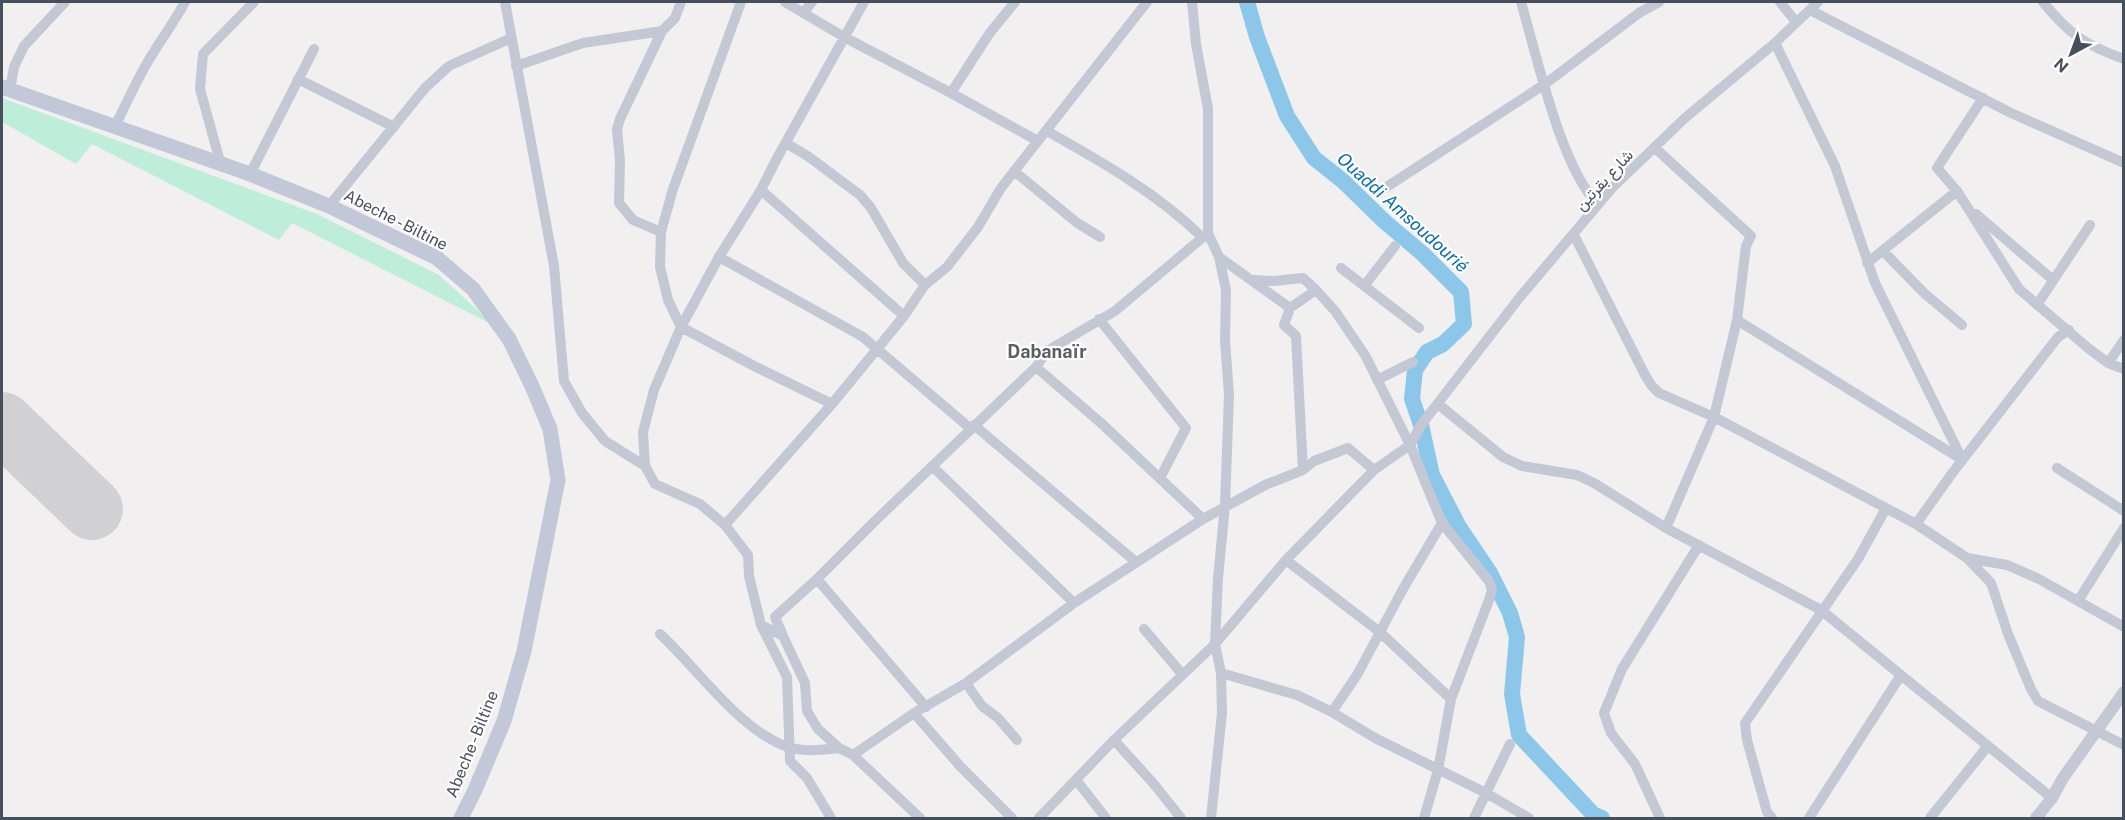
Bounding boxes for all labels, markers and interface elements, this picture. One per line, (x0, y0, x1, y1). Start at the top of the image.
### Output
north arrow (2041, 24, 2101, 84)
text: N (2051, 54, 2072, 76)
street label: شارع بقرتين (1571, 145, 1639, 216)
water label: Ouaddi Amsoudourié (1333, 148, 1473, 277)
street label: Abeche - Biltine (341, 186, 451, 254)
district label: Dabanaïr (1007, 341, 1087, 362)
street label: Abeche - Biltine (442, 688, 502, 800)

